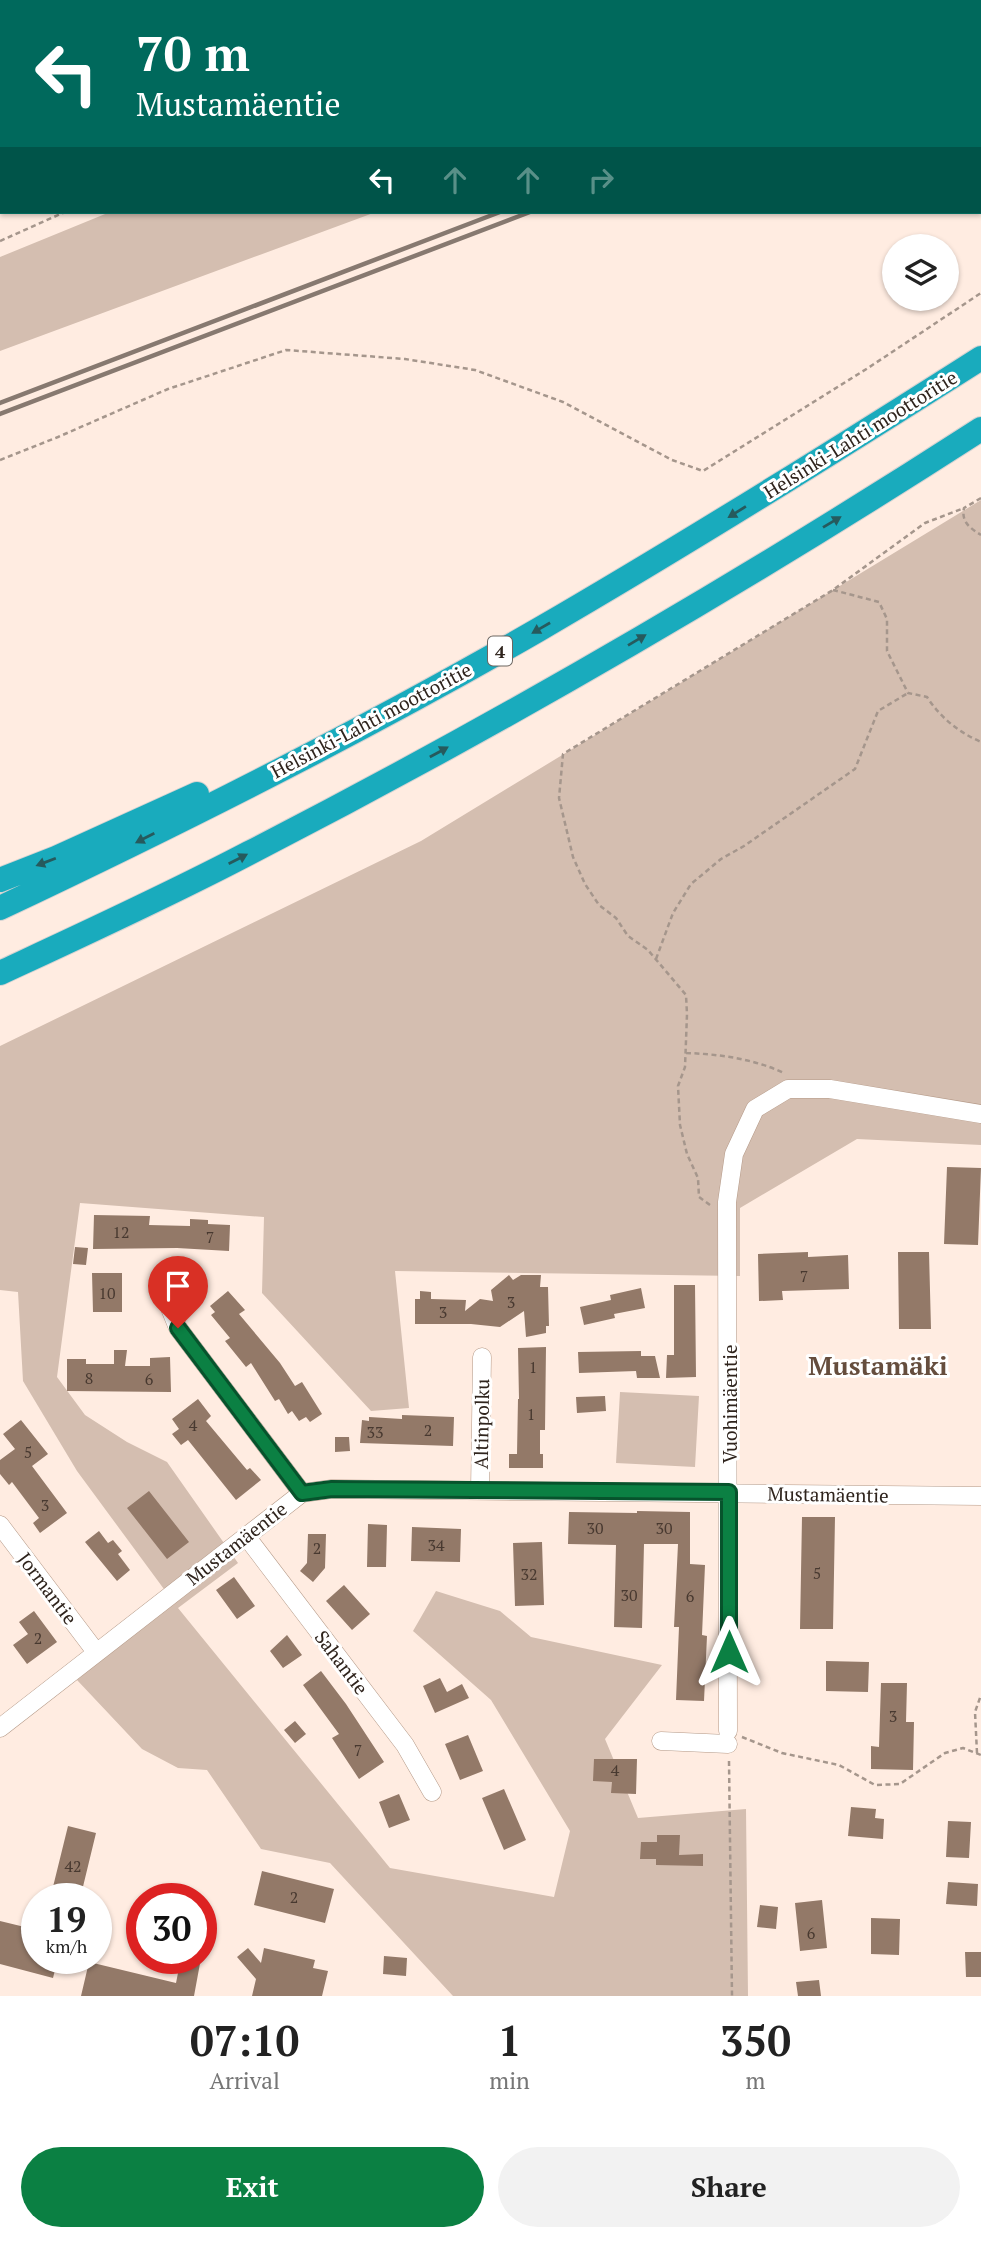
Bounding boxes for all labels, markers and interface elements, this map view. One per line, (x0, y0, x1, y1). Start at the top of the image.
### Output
text: 70 m (136, 20, 250, 85)
icon: left (21, 28, 112, 119)
text: Mustamäentie (136, 83, 340, 125)
icon: left (363, 161, 401, 199)
icon: ahead (436, 161, 474, 199)
icon: ahead (509, 161, 547, 199)
icon: right (582, 161, 620, 199)
map controls (882, 234, 959, 311)
button: layers (882, 234, 959, 311)
street label: Helsinki-Lahti moottoritie (759, 364, 961, 504)
one-way arrow (727, 505, 746, 518)
one-way arrow (822, 516, 841, 529)
one-way arrow (531, 622, 551, 634)
one-way arrow (628, 634, 647, 646)
road number: 4 (488, 636, 512, 666)
street label: Helsinki-Lahti moottoritie (266, 656, 476, 784)
one-way arrow (429, 746, 449, 758)
one-way arrow (136, 832, 155, 844)
one-way arrow (228, 853, 248, 864)
one-way arrow (36, 857, 57, 868)
house number: 12 (112, 1221, 130, 1243)
house number: 7 (206, 1226, 214, 1248)
pin (148, 1256, 208, 1328)
house number: 7 (800, 1265, 808, 1287)
icon: arrive (159, 1267, 197, 1305)
house number: 10 (98, 1282, 116, 1304)
house number: 3 (507, 1291, 515, 1313)
house number: 3 (439, 1301, 447, 1323)
street label: Vuohimäentie (717, 1345, 742, 1463)
district label: Mustamäki (808, 1348, 948, 1382)
house number: 1 (529, 1356, 537, 1378)
house number: 8 (85, 1367, 93, 1389)
house number: 6 (145, 1368, 154, 1390)
street label: Altinpolku (468, 1378, 494, 1469)
house number: 1 (527, 1403, 535, 1425)
house number: 4 (189, 1414, 198, 1436)
house number: 2 (424, 1419, 432, 1441)
house number: 33 (366, 1421, 384, 1443)
house number: 5 (24, 1441, 32, 1463)
street label: Mustamäentie (767, 1480, 889, 1508)
house number: 3 (41, 1494, 49, 1516)
street label: Mustamäentie (180, 1496, 292, 1590)
house number: 30 (586, 1517, 604, 1539)
house number: 30 (655, 1517, 673, 1539)
house number: 34 (427, 1534, 445, 1556)
house number: 2 (313, 1537, 321, 1559)
street label: Jormantie (13, 1547, 83, 1629)
house number: 5 (813, 1562, 821, 1584)
house number: 32 (520, 1563, 538, 1585)
house number: 30 (620, 1584, 638, 1606)
house number: 6 (686, 1585, 695, 1607)
position arrow (692, 1615, 766, 1689)
street label: Sahantie (310, 1625, 374, 1699)
house number: 2 (34, 1627, 42, 1649)
house number: 3 (889, 1705, 897, 1727)
house number: 7 (354, 1739, 362, 1761)
house number: 4 (611, 1759, 620, 1781)
house number: 42 (64, 1855, 82, 1877)
speed limit sign: 30 (126, 1883, 217, 1974)
house number: 2 (290, 1886, 298, 1908)
text: 19 (47, 1896, 86, 1942)
house number: 6 (807, 1922, 816, 1944)
text: km/h (46, 1934, 87, 1958)
text: 07:10 (190, 2012, 299, 2068)
text: 1 (498, 2012, 521, 2068)
text: 350 (720, 2012, 791, 2068)
text: Arrival (209, 2065, 280, 2096)
text: min (489, 2065, 530, 2096)
text: m (745, 2065, 765, 2096)
button: Exit (21, 2147, 484, 2227)
button: Share (498, 2147, 960, 2227)

